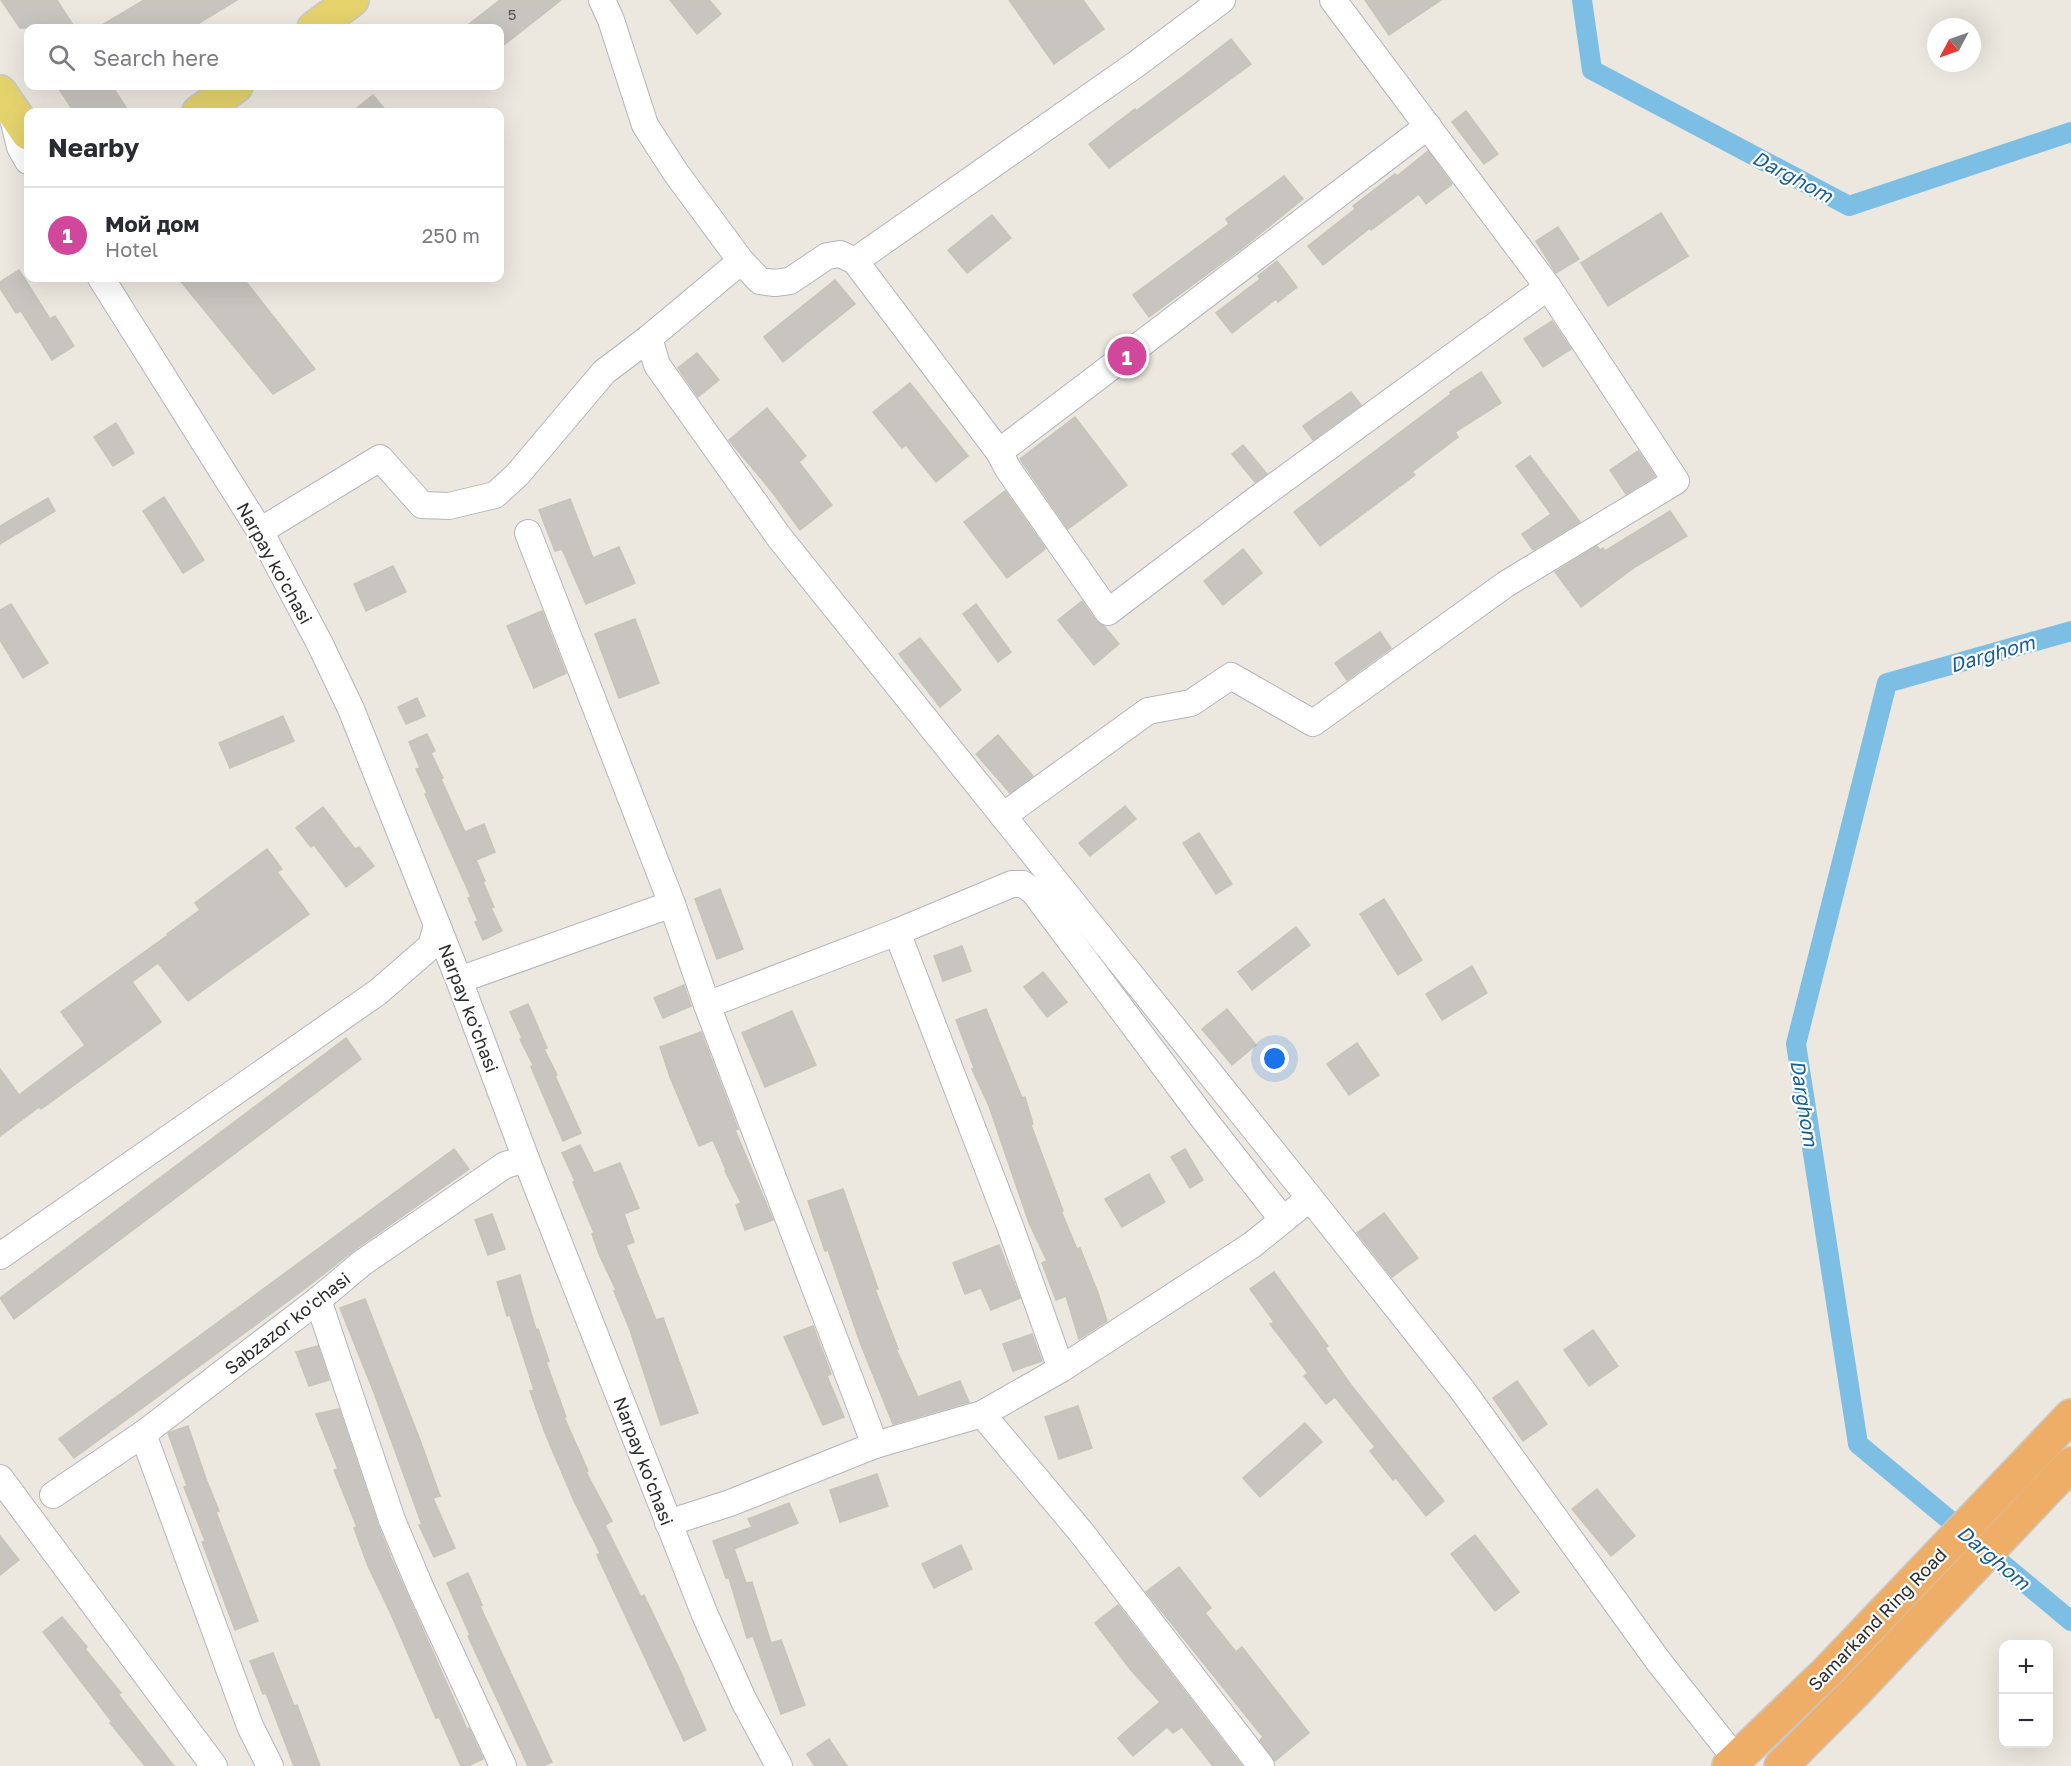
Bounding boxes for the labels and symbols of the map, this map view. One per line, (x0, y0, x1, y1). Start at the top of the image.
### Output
house number: 5 (508, 5, 516, 23)
north arrow (1927, 18, 1981, 72)
water label: Darghоm (1748, 145, 1838, 209)
pin: 1 (1108, 334, 1146, 378)
street label: Narpay ko'chasi (232, 498, 318, 628)
water label: Darghоm (1947, 629, 2039, 678)
street label: Narpay ko'chasi (434, 941, 504, 1075)
your location (1260, 1044, 1289, 1073)
water label: Darghоm (1785, 1058, 1824, 1149)
street label: Sabzazor ko'chasi (220, 1267, 354, 1379)
street label: Narpay ko'chasi (609, 1394, 679, 1528)
water label: Darghоm (1952, 1520, 2036, 1596)
street label: Samarkand Ring Road (1803, 1543, 1951, 1695)

